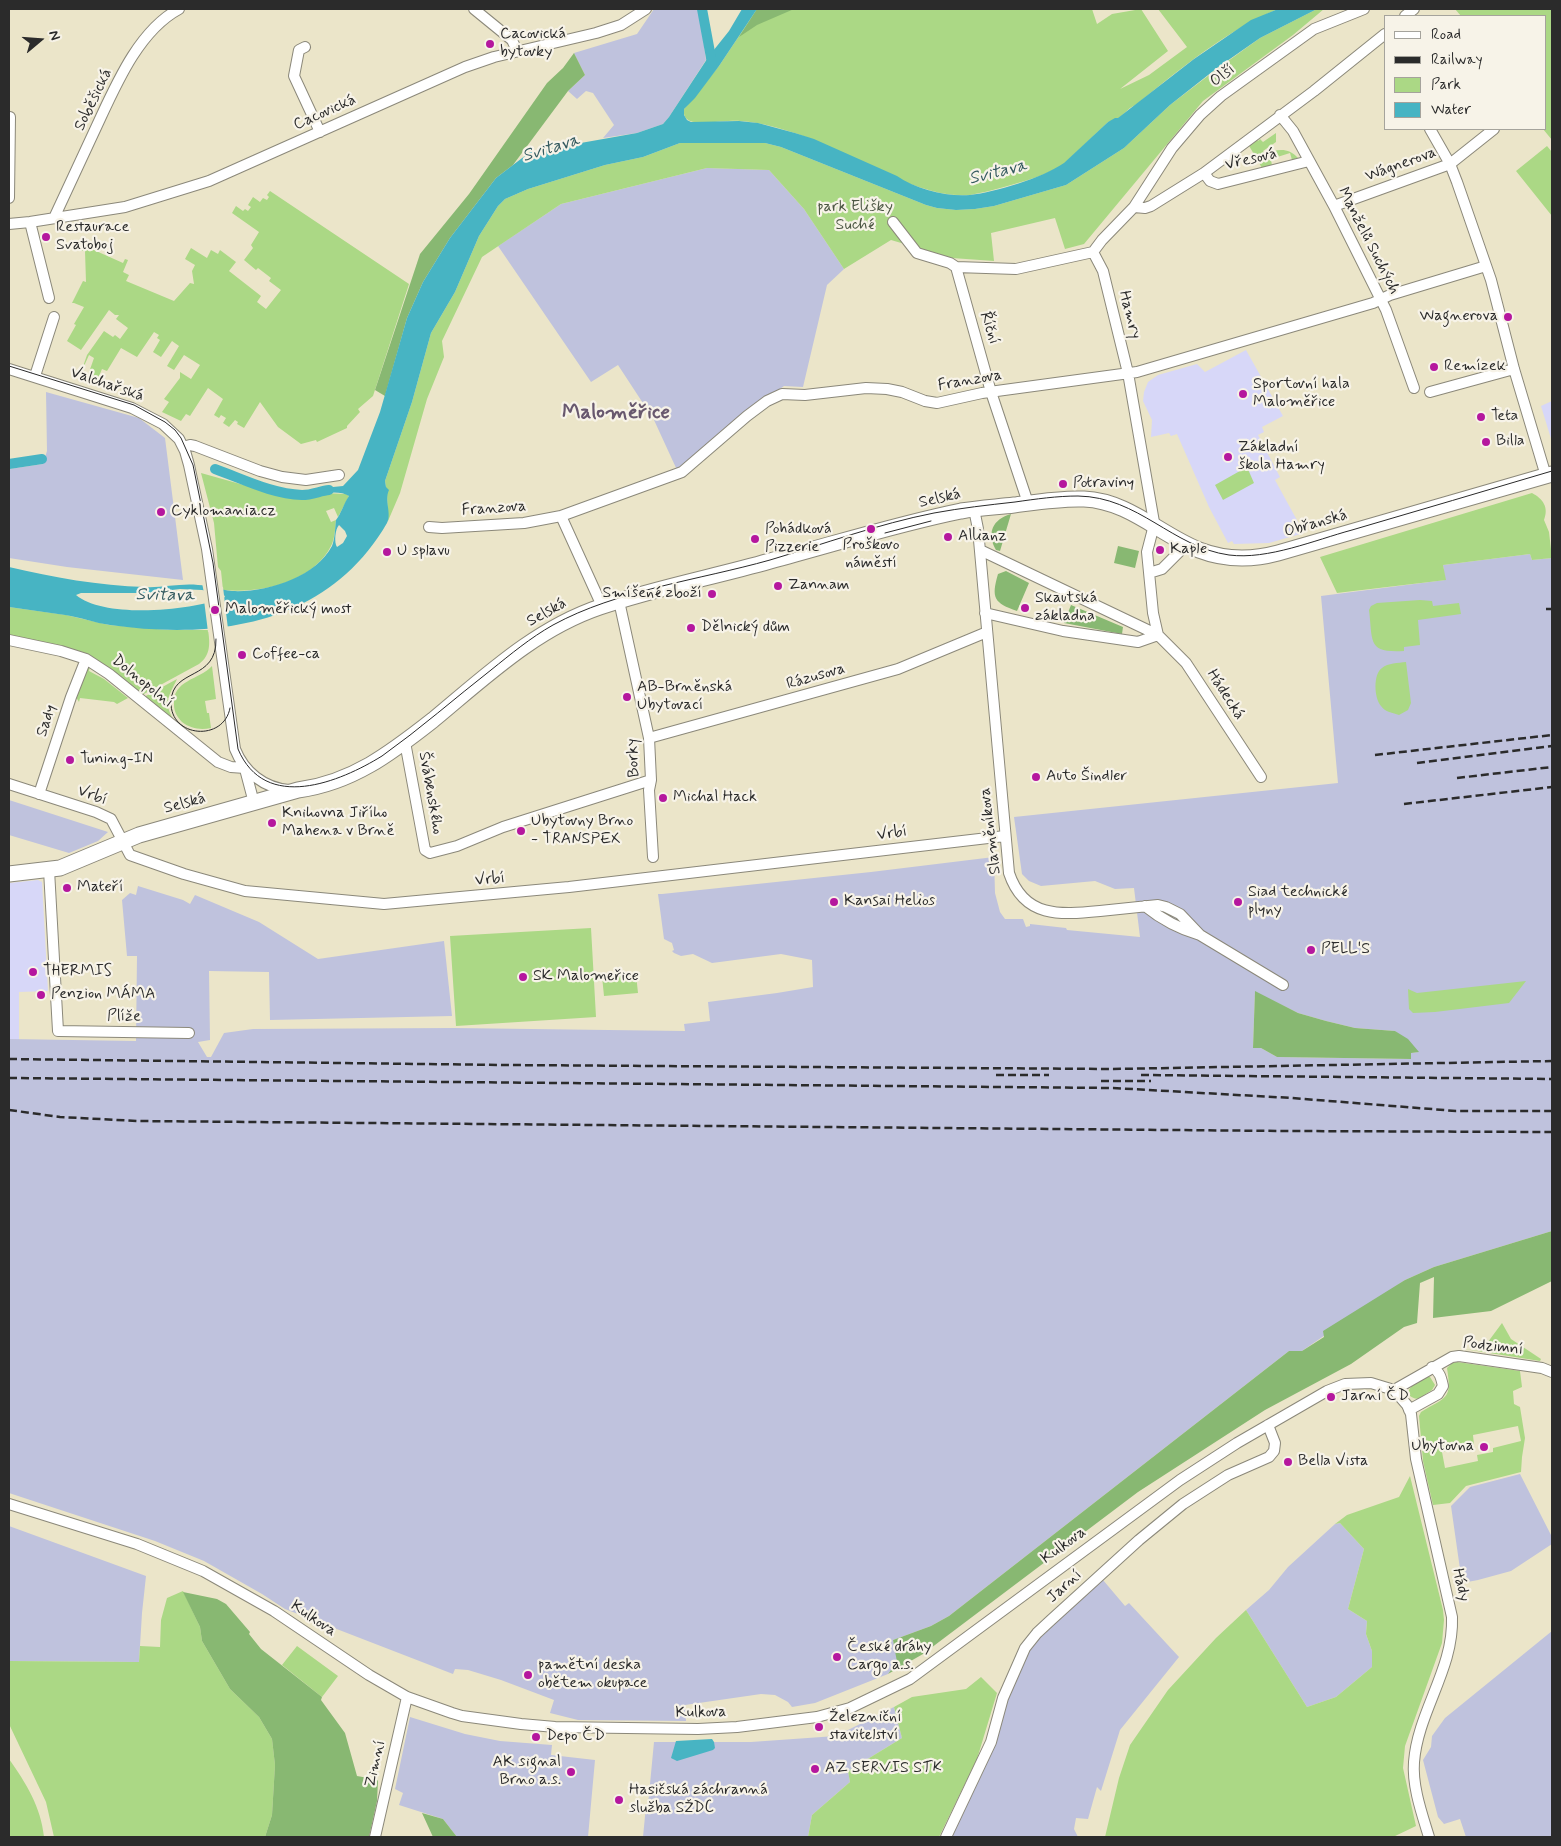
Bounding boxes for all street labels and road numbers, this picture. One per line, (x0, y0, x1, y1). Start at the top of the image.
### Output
street label: Olší (1207, 60, 1239, 92)
street label: Soběšická (71, 66, 117, 134)
street label: Cacovická (291, 91, 359, 135)
street label: Wágnerova (1363, 143, 1439, 187)
street label: Vřesová (1223, 145, 1279, 175)
street label: Manželů Suchých (1333, 184, 1403, 298)
street label: Hamry (1114, 289, 1144, 341)
street label: Říční (975, 309, 1003, 347)
street label: Valchařská (68, 363, 146, 407)
street label: Franzova (937, 366, 1003, 396)
street label: Selská (917, 485, 963, 513)
street label: Franzova (461, 497, 527, 521)
street label: Obřanská (1282, 506, 1350, 542)
street label: Selská (524, 594, 570, 632)
street label: Dolnopolní (107, 651, 177, 713)
street label: Rázusova (784, 659, 848, 695)
street label: Hádecká (1202, 666, 1248, 724)
street label: Sady (33, 703, 61, 739)
street label: Borky (623, 738, 645, 778)
street label: Švábenského (413, 750, 447, 836)
street label: Vrbí (75, 782, 109, 810)
street label: Slaměníkova (976, 786, 1006, 876)
street label: Selská (162, 789, 208, 819)
street label: Vrbí (876, 823, 908, 845)
street label: Vrbí (474, 869, 506, 891)
street label: Plíže (107, 1007, 141, 1027)
street label: Podzimní (1462, 1334, 1524, 1360)
street label: Kulkova (1038, 1523, 1090, 1569)
street label: Jarní (1043, 1566, 1087, 1608)
street label: Hády (1447, 1567, 1473, 1603)
street label: Kulkova (286, 1597, 340, 1641)
street label: Kulkova (675, 1703, 727, 1723)
street label: Zimní (361, 1739, 391, 1789)

